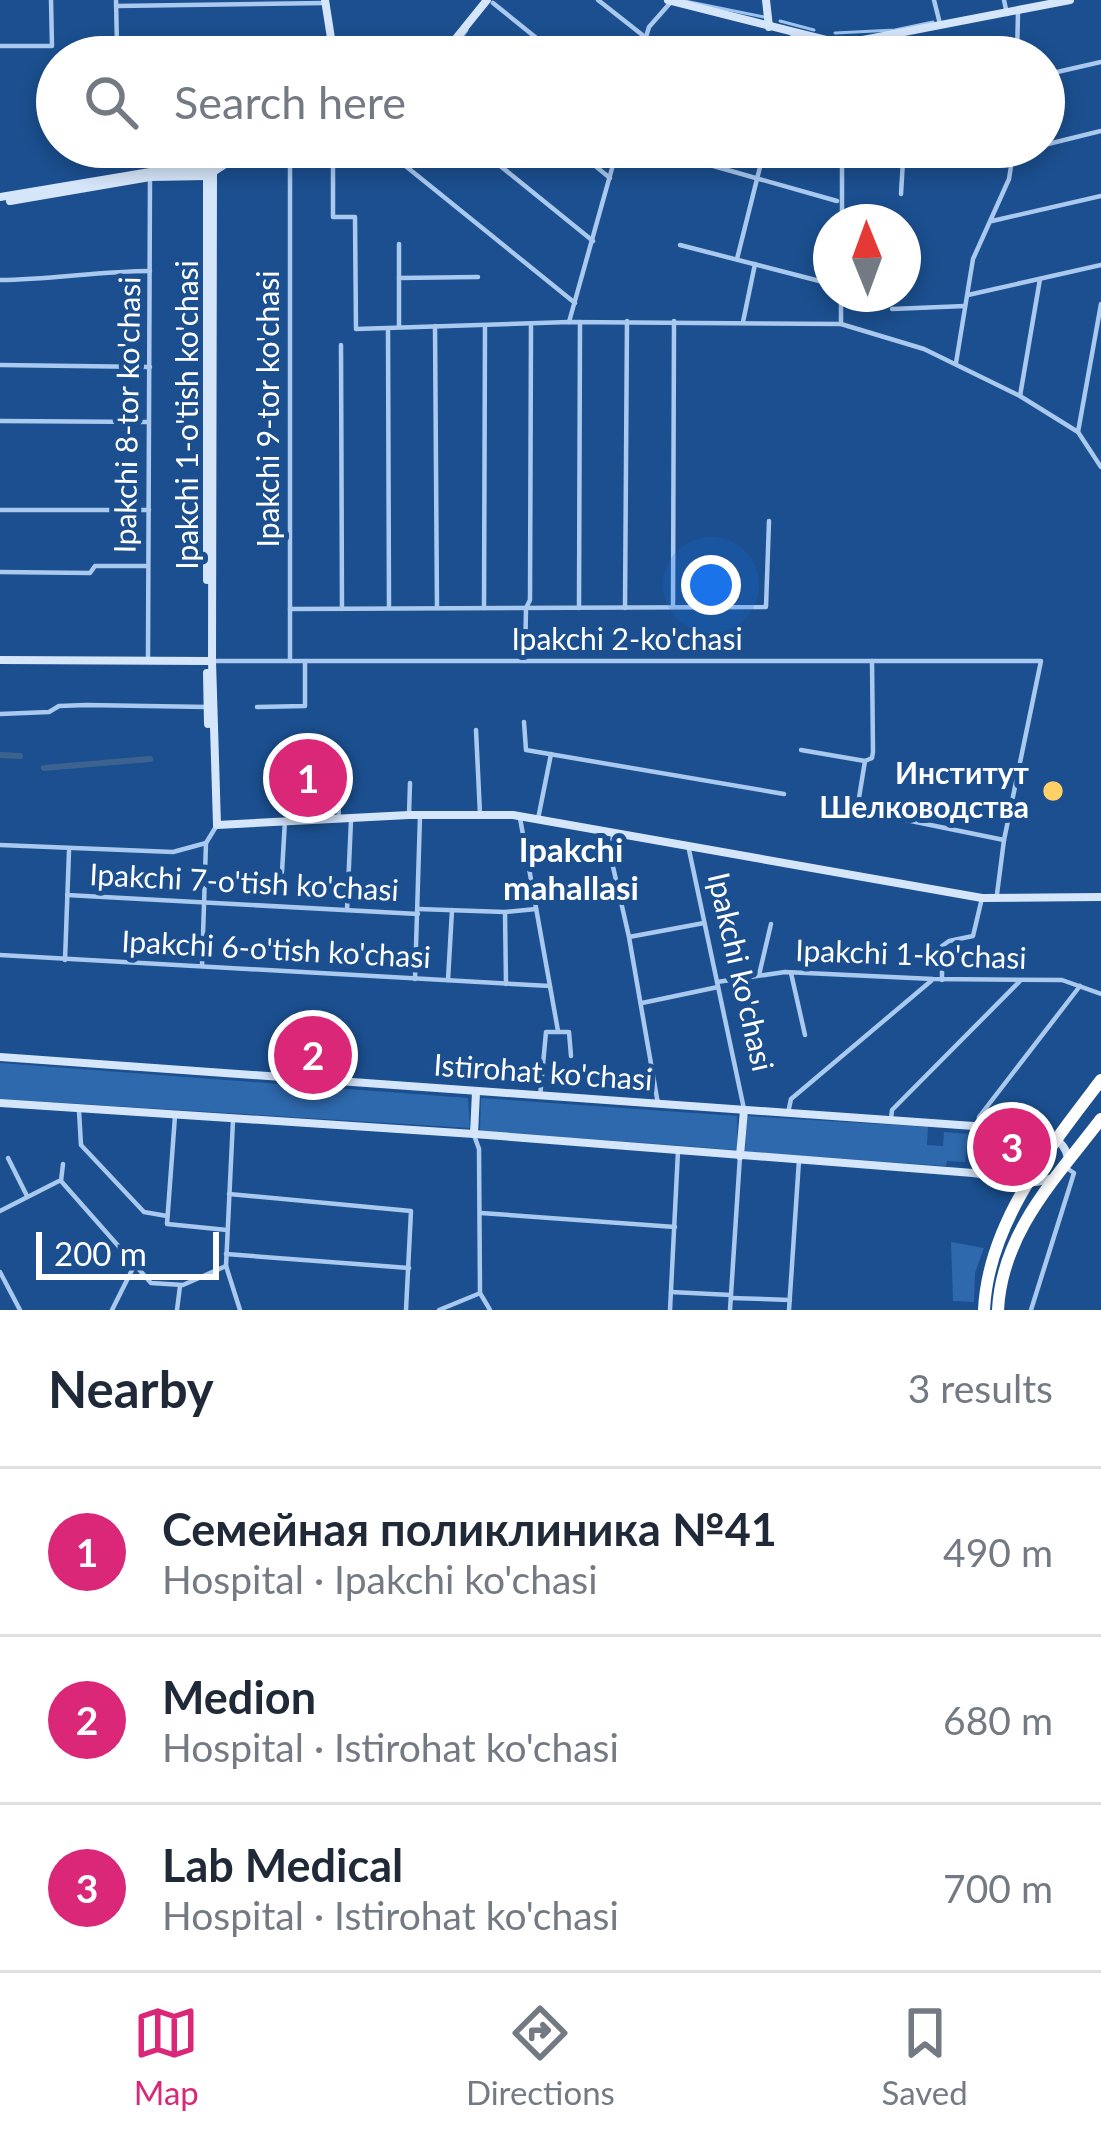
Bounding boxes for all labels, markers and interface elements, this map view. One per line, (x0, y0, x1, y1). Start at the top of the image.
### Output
search box (36, 36, 1065, 168)
icon: search (78, 69, 144, 135)
text: Search here (174, 75, 406, 129)
north arrow (813, 204, 921, 312)
street label: Ipakchi 1-o'tish ko'chasi (168, 260, 204, 570)
street label: Ipakchi 9-tor ko'chasi (249, 271, 285, 547)
street label: Ipakchi 8-tor ko'chasi (106, 276, 146, 554)
your location (681, 555, 741, 615)
street label: Ipakchi 2-ko'chasi (511, 620, 743, 656)
pin: 1 (269, 733, 347, 823)
place label: Институт Шелководства (819, 754, 1030, 824)
marker: Институт Шелководства (1040, 778, 1066, 804)
district label: Ipakchi mahallasi (503, 829, 639, 907)
street label: Ipakchi 7-o'tish ko'chasi (89, 855, 400, 907)
street label: Ipakchi ko'chasi (702, 869, 782, 1074)
street label: Ipakchi 6-o'tish ko'chasi (121, 922, 432, 974)
street label: Ipakchi 1-ko'chasi (795, 931, 1027, 975)
pin: 2 (274, 1010, 352, 1100)
street label: Istirohat ko'chasi (433, 1045, 654, 1097)
pin: 3 (973, 1102, 1051, 1192)
scale bar (36, 1226, 219, 1279)
text: 200 m (54, 1233, 147, 1273)
text: Nearby (48, 1358, 214, 1419)
text: 3 results (908, 1365, 1053, 1411)
text: Семейная поликлиника №41 (162, 1502, 777, 1556)
text: 1 (76, 1529, 98, 1575)
text: 490 m (943, 1529, 1053, 1575)
text: Hospital · Ipakchi ko'chasi (162, 1556, 598, 1602)
text: Medion (162, 1670, 316, 1724)
text: 2 (76, 1697, 98, 1743)
text: 680 m (943, 1697, 1053, 1743)
text: Hospital · Istirohat ko'chasi (162, 1724, 619, 1770)
text: Lab Medical (162, 1838, 403, 1892)
text: 3 (76, 1865, 98, 1911)
text: 700 m (943, 1865, 1053, 1911)
text: Hospital · Istirohat ko'chasi (162, 1892, 619, 1938)
tab: Map (133, 2000, 199, 2112)
tab: Directions (466, 2000, 615, 2112)
tab: Saved (881, 2000, 968, 2112)

